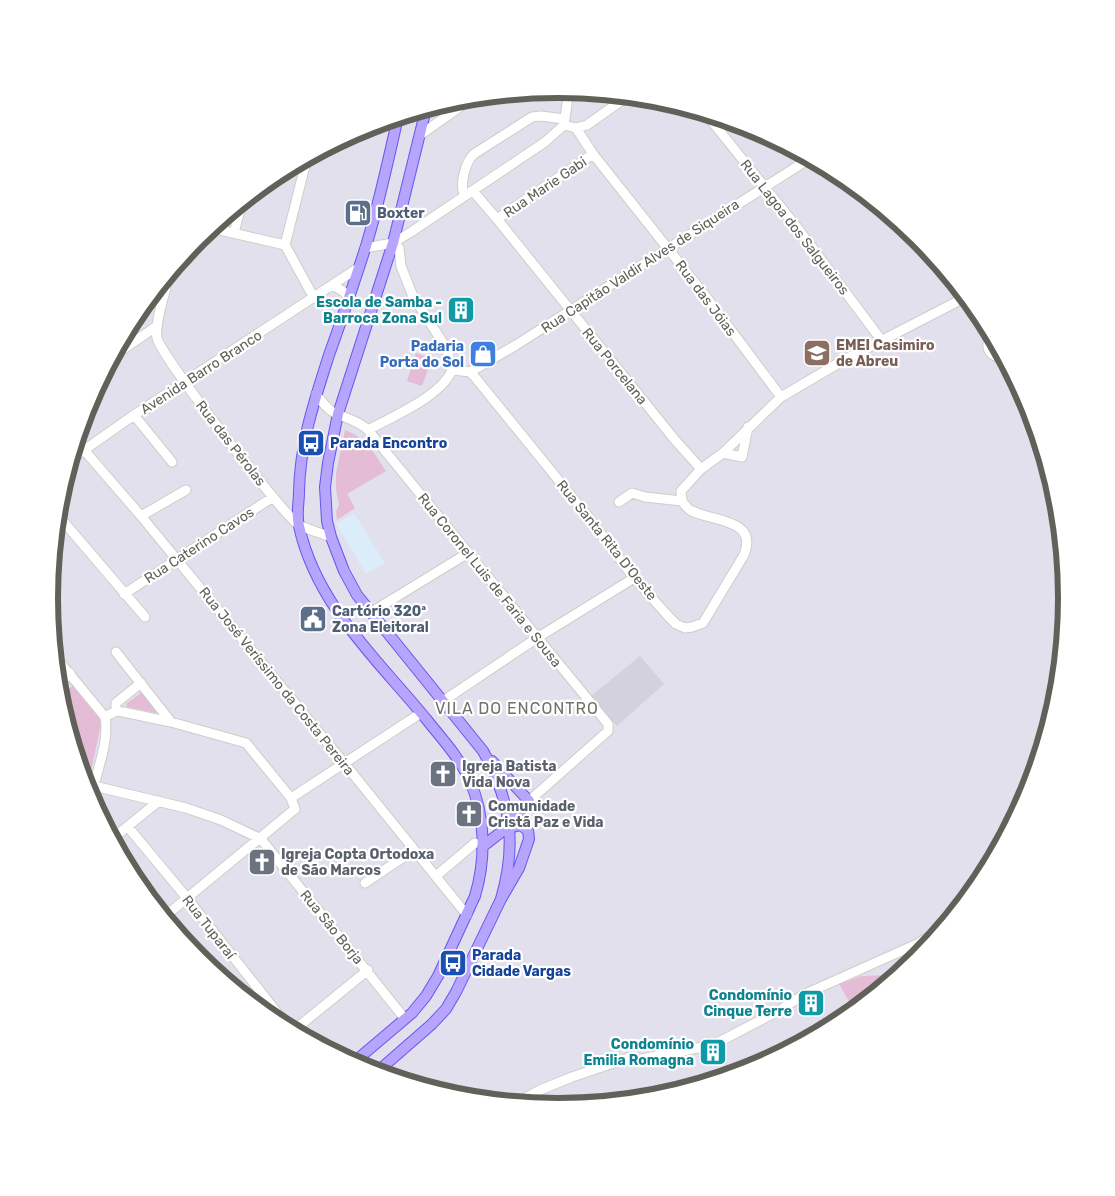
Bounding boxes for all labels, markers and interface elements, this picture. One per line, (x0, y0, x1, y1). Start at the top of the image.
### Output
street label: Rua Marie Gabi (500, 153, 590, 221)
street label: Rua Lagoa dos Salgueiros (736, 156, 853, 298)
street label: Rua Capitão Valdir Alves de Siqueira (538, 196, 742, 337)
fuel station icon: Boxter (343, 198, 373, 228)
place label: Boxter (377, 205, 425, 222)
street label: Rua das Jóias (672, 257, 740, 340)
place label: Escola de Samba - Barroca Zona Sul (316, 294, 442, 327)
building icon: Escola de Samba - Barroca Zona Sul (446, 295, 476, 325)
street label: Rua Porcelana (578, 325, 651, 408)
street label: Avenida Barro Branco (137, 327, 265, 418)
place label: EMEI Casimiro de Abreu (836, 337, 935, 370)
place label: Padaria Porta do Sol (380, 338, 464, 371)
school or university icon: EMEI Casimiro de Abreu (802, 338, 832, 368)
shop icon: Padaria Porta do Sol (468, 339, 498, 369)
street label: Rua das Pérolas (192, 397, 269, 489)
bus stop icon: Parada Encontro (296, 428, 326, 458)
place label: Parada Encontro (330, 435, 447, 452)
street label: Rua Santa Rita D'Oeste (553, 477, 660, 604)
street label: Rua Coronel Luis de Faria e Sousa (414, 490, 565, 671)
street label: Rua Caterino Cavos (141, 504, 257, 587)
street label: Rua José Veríssimo da Costa Pereira (195, 584, 358, 779)
place label: Cartório 320ª Zona Eleitoral (332, 603, 429, 636)
public building icon: Cartório 320ª Zona Eleitoral (298, 604, 328, 634)
district label: VILA DO ENCONTRO (435, 699, 599, 718)
place label: Igreja Batista Vida Nova (462, 758, 557, 791)
church icon: Igreja Batista Vida Nova (428, 759, 458, 789)
place label: Comunidade Cristã Paz e Vida (488, 798, 604, 831)
church icon: Comunidade Cristã Paz e Vida (454, 799, 484, 829)
place label: Igreja Copta Ortodoxa de São Marcos (281, 846, 434, 879)
church icon: Igreja Copta Ortodoxa de São Marcos (247, 847, 277, 877)
street label: Rua São Borja (296, 887, 367, 968)
street label: Rua Tuparaí (178, 892, 239, 963)
place label: Parada Cidade Vargas (472, 947, 571, 980)
bus stop icon: Parada Cidade Vargas (438, 948, 468, 978)
place label: Condomínio Cinque Terre (704, 987, 792, 1020)
building icon: Condomínio Cinque Terre (796, 988, 826, 1018)
place label: Condomínio Emilia Romagna (584, 1036, 694, 1069)
building icon: Condomínio Emilia Romagna (698, 1037, 728, 1067)

